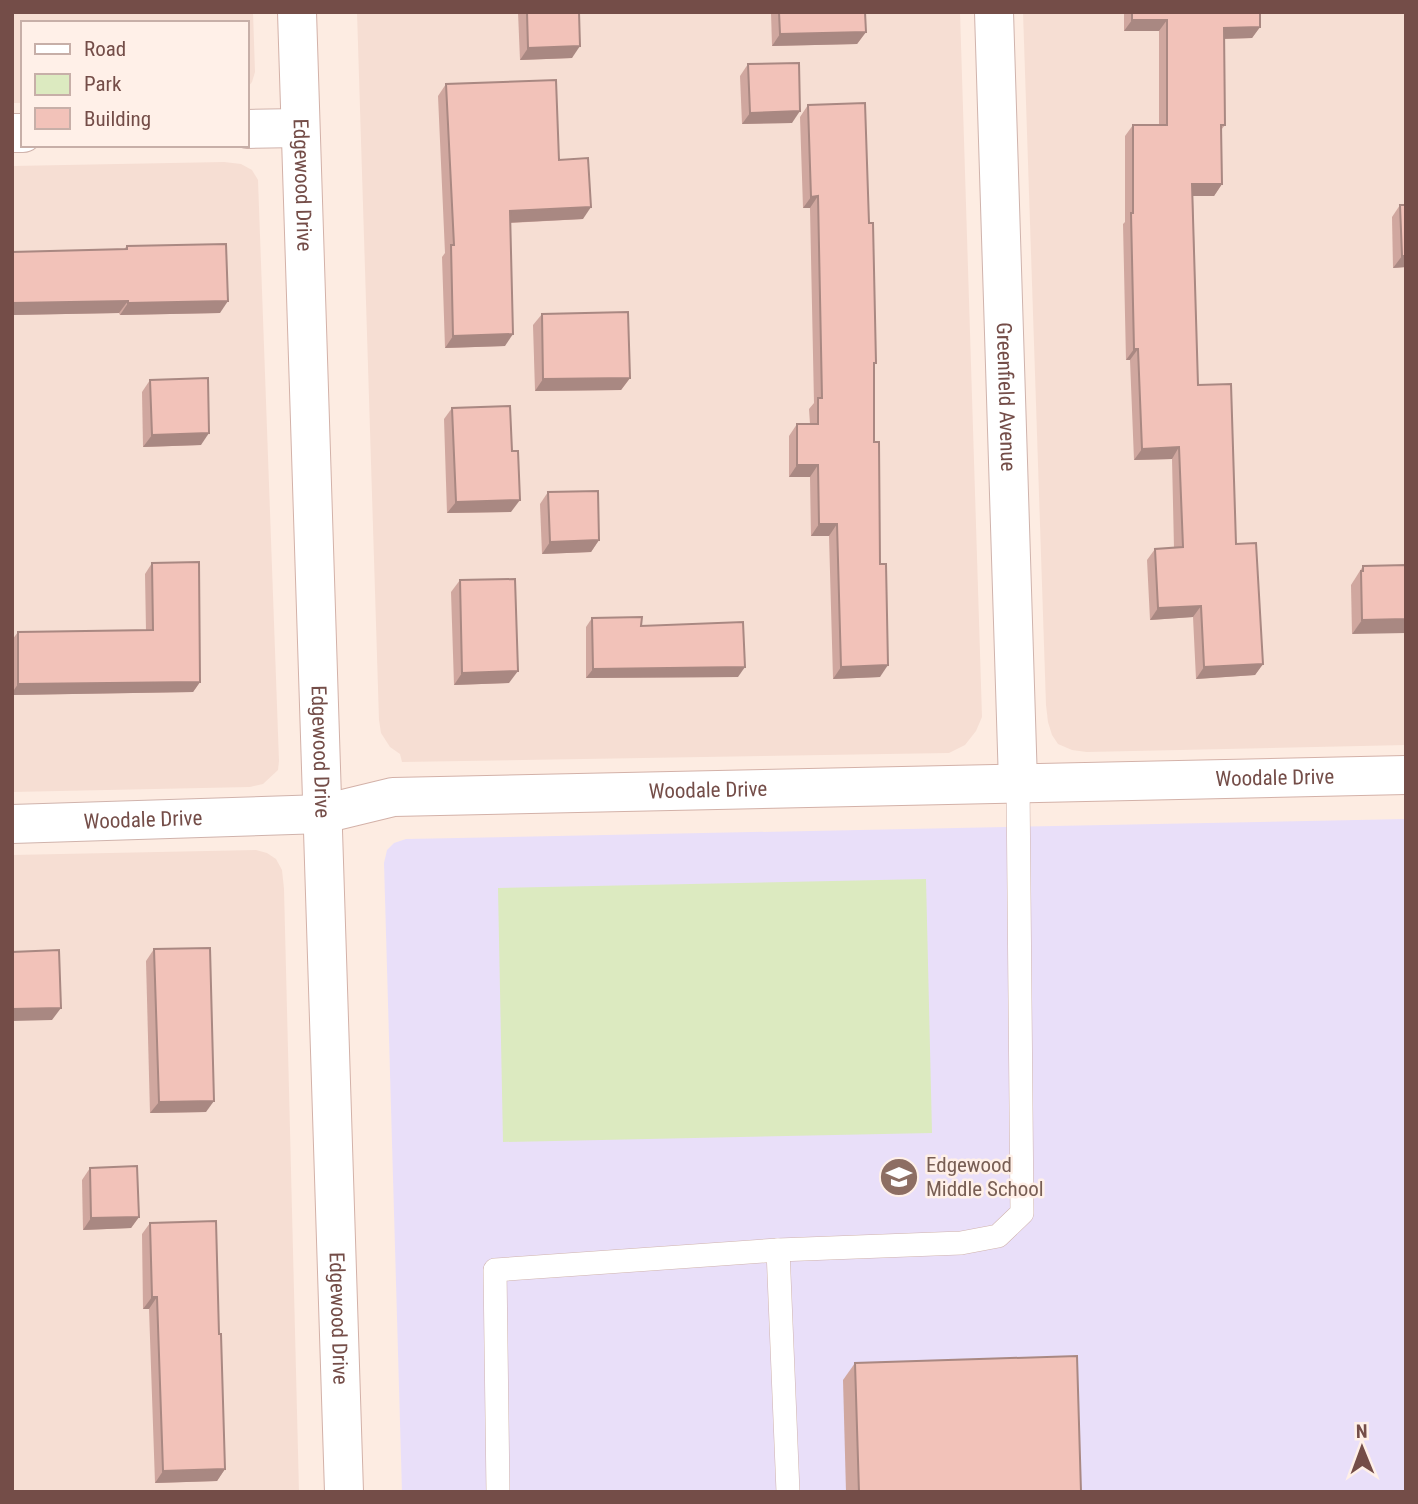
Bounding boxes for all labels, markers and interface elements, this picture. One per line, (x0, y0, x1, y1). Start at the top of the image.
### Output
legend (21, 21, 248, 147)
text: Road (84, 37, 126, 61)
text: Park (84, 72, 122, 96)
text: Building (84, 107, 151, 131)
street label: Edgewood Drive (288, 118, 317, 252)
street label: Greenfield Avenue (992, 322, 1020, 472)
street label: Edgewood Drive (306, 685, 335, 819)
street label: Woodale Drive (1215, 765, 1335, 791)
street label: Woodale Drive (648, 777, 768, 803)
street label: Woodale Drive (83, 806, 203, 834)
place label: Edgewood Middle School (926, 1153, 1044, 1201)
school or university icon: Edgewood Middle School (878, 1156, 920, 1198)
street label: Edgewood Drive (324, 1252, 353, 1385)
north arrow (1327, 1413, 1397, 1483)
text: N (1356, 1420, 1368, 1443)

